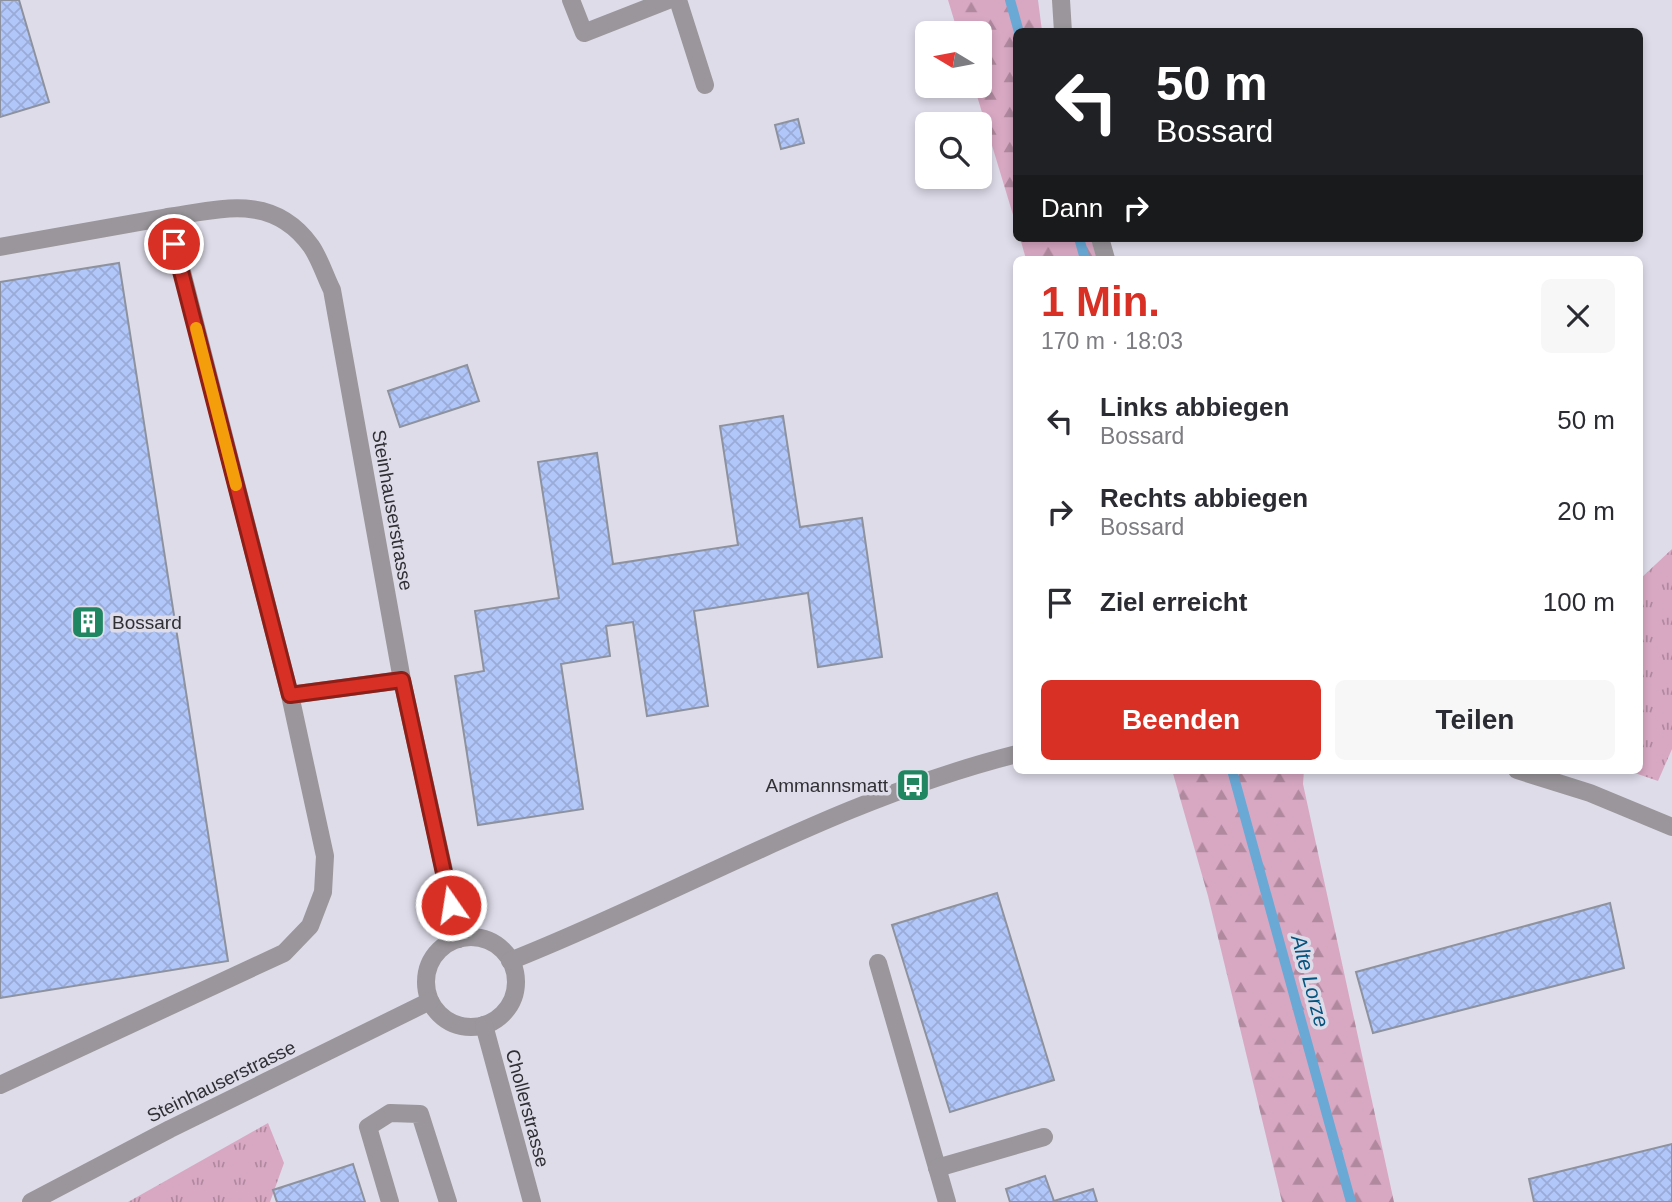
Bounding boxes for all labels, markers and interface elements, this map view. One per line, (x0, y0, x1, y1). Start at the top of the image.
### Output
north arrow (915, 21, 992, 98)
map controls (915, 21, 992, 189)
icon: left (1041, 56, 1132, 147)
text: 50 m (1156, 56, 1268, 110)
button: search (915, 112, 992, 189)
text: Bossard (1156, 113, 1273, 149)
icon: right (1117, 189, 1155, 227)
text: Dann (1041, 193, 1103, 223)
pin (144, 214, 204, 274)
icon: arrive (155, 225, 193, 263)
text: 1 Min. (1041, 278, 1160, 325)
button: close (1541, 279, 1615, 353)
text: 170 m · 18:03 (1041, 328, 1183, 354)
text: Links abbiegen (1100, 392, 1289, 422)
icon: left (1041, 402, 1079, 440)
text: 50 m (1557, 405, 1615, 435)
text: Bossard (1100, 423, 1184, 449)
street label: Steinhauserstrasse (368, 428, 417, 592)
text: Rechts abbiegen (1100, 483, 1308, 513)
icon: right (1041, 493, 1079, 531)
text: 20 m (1557, 496, 1615, 526)
text: Bossard (1100, 514, 1184, 540)
icon: arrive (1041, 584, 1079, 622)
text: Ziel erreicht (1100, 587, 1247, 617)
text: 100 m (1543, 587, 1615, 617)
building icon: Bossard (69, 603, 107, 641)
place label: Bossard (112, 612, 182, 633)
button: Beenden (1041, 680, 1321, 760)
button: Teilen (1335, 680, 1615, 760)
bus stop icon: Ammannsmatt (894, 766, 932, 804)
place label: Ammannsmatt (766, 775, 889, 796)
position arrow (414, 868, 488, 942)
water label: Alte Lorze (1287, 930, 1334, 1030)
street label: Steinhauserstrasse (144, 1036, 299, 1127)
street label: Chollerstrasse (502, 1047, 553, 1169)

